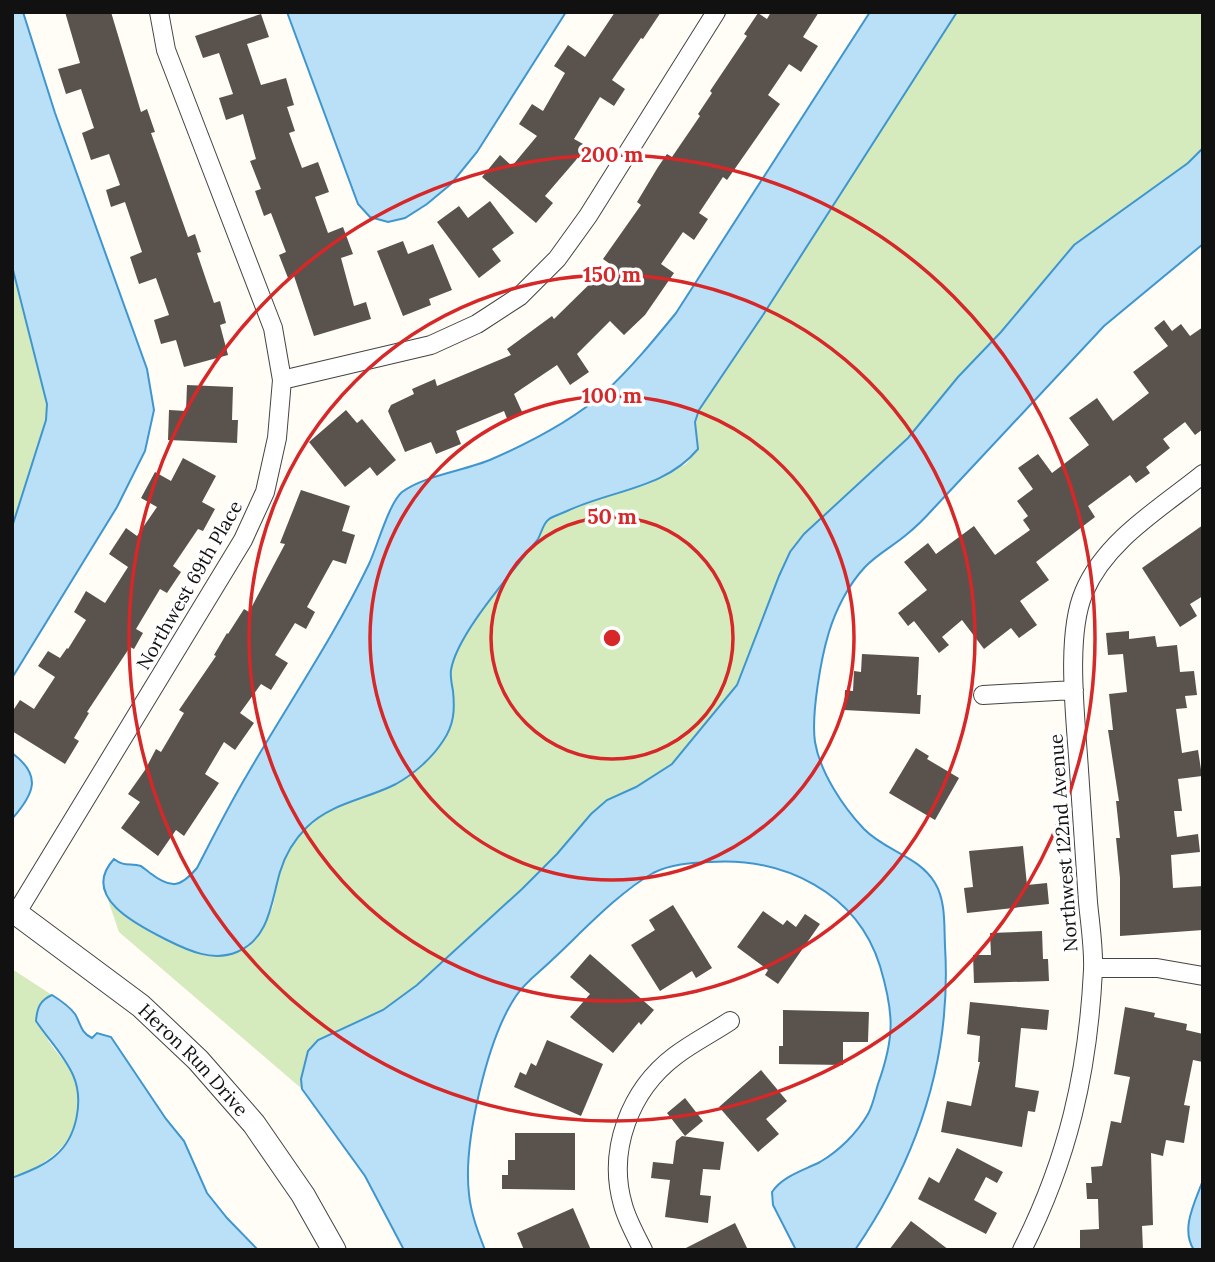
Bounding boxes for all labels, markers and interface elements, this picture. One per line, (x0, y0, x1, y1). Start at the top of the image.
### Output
text: 200 m (581, 141, 643, 168)
text: 150 m (583, 261, 641, 288)
text: 100 m (582, 382, 642, 409)
street label: Northwest 69th Place (131, 496, 247, 674)
text: 50 m (587, 503, 637, 530)
centre of rings (600, 626, 624, 650)
street label: Northwest 122nd Avenue (1043, 733, 1083, 953)
street label: Heron Run Drive (134, 998, 254, 1121)

